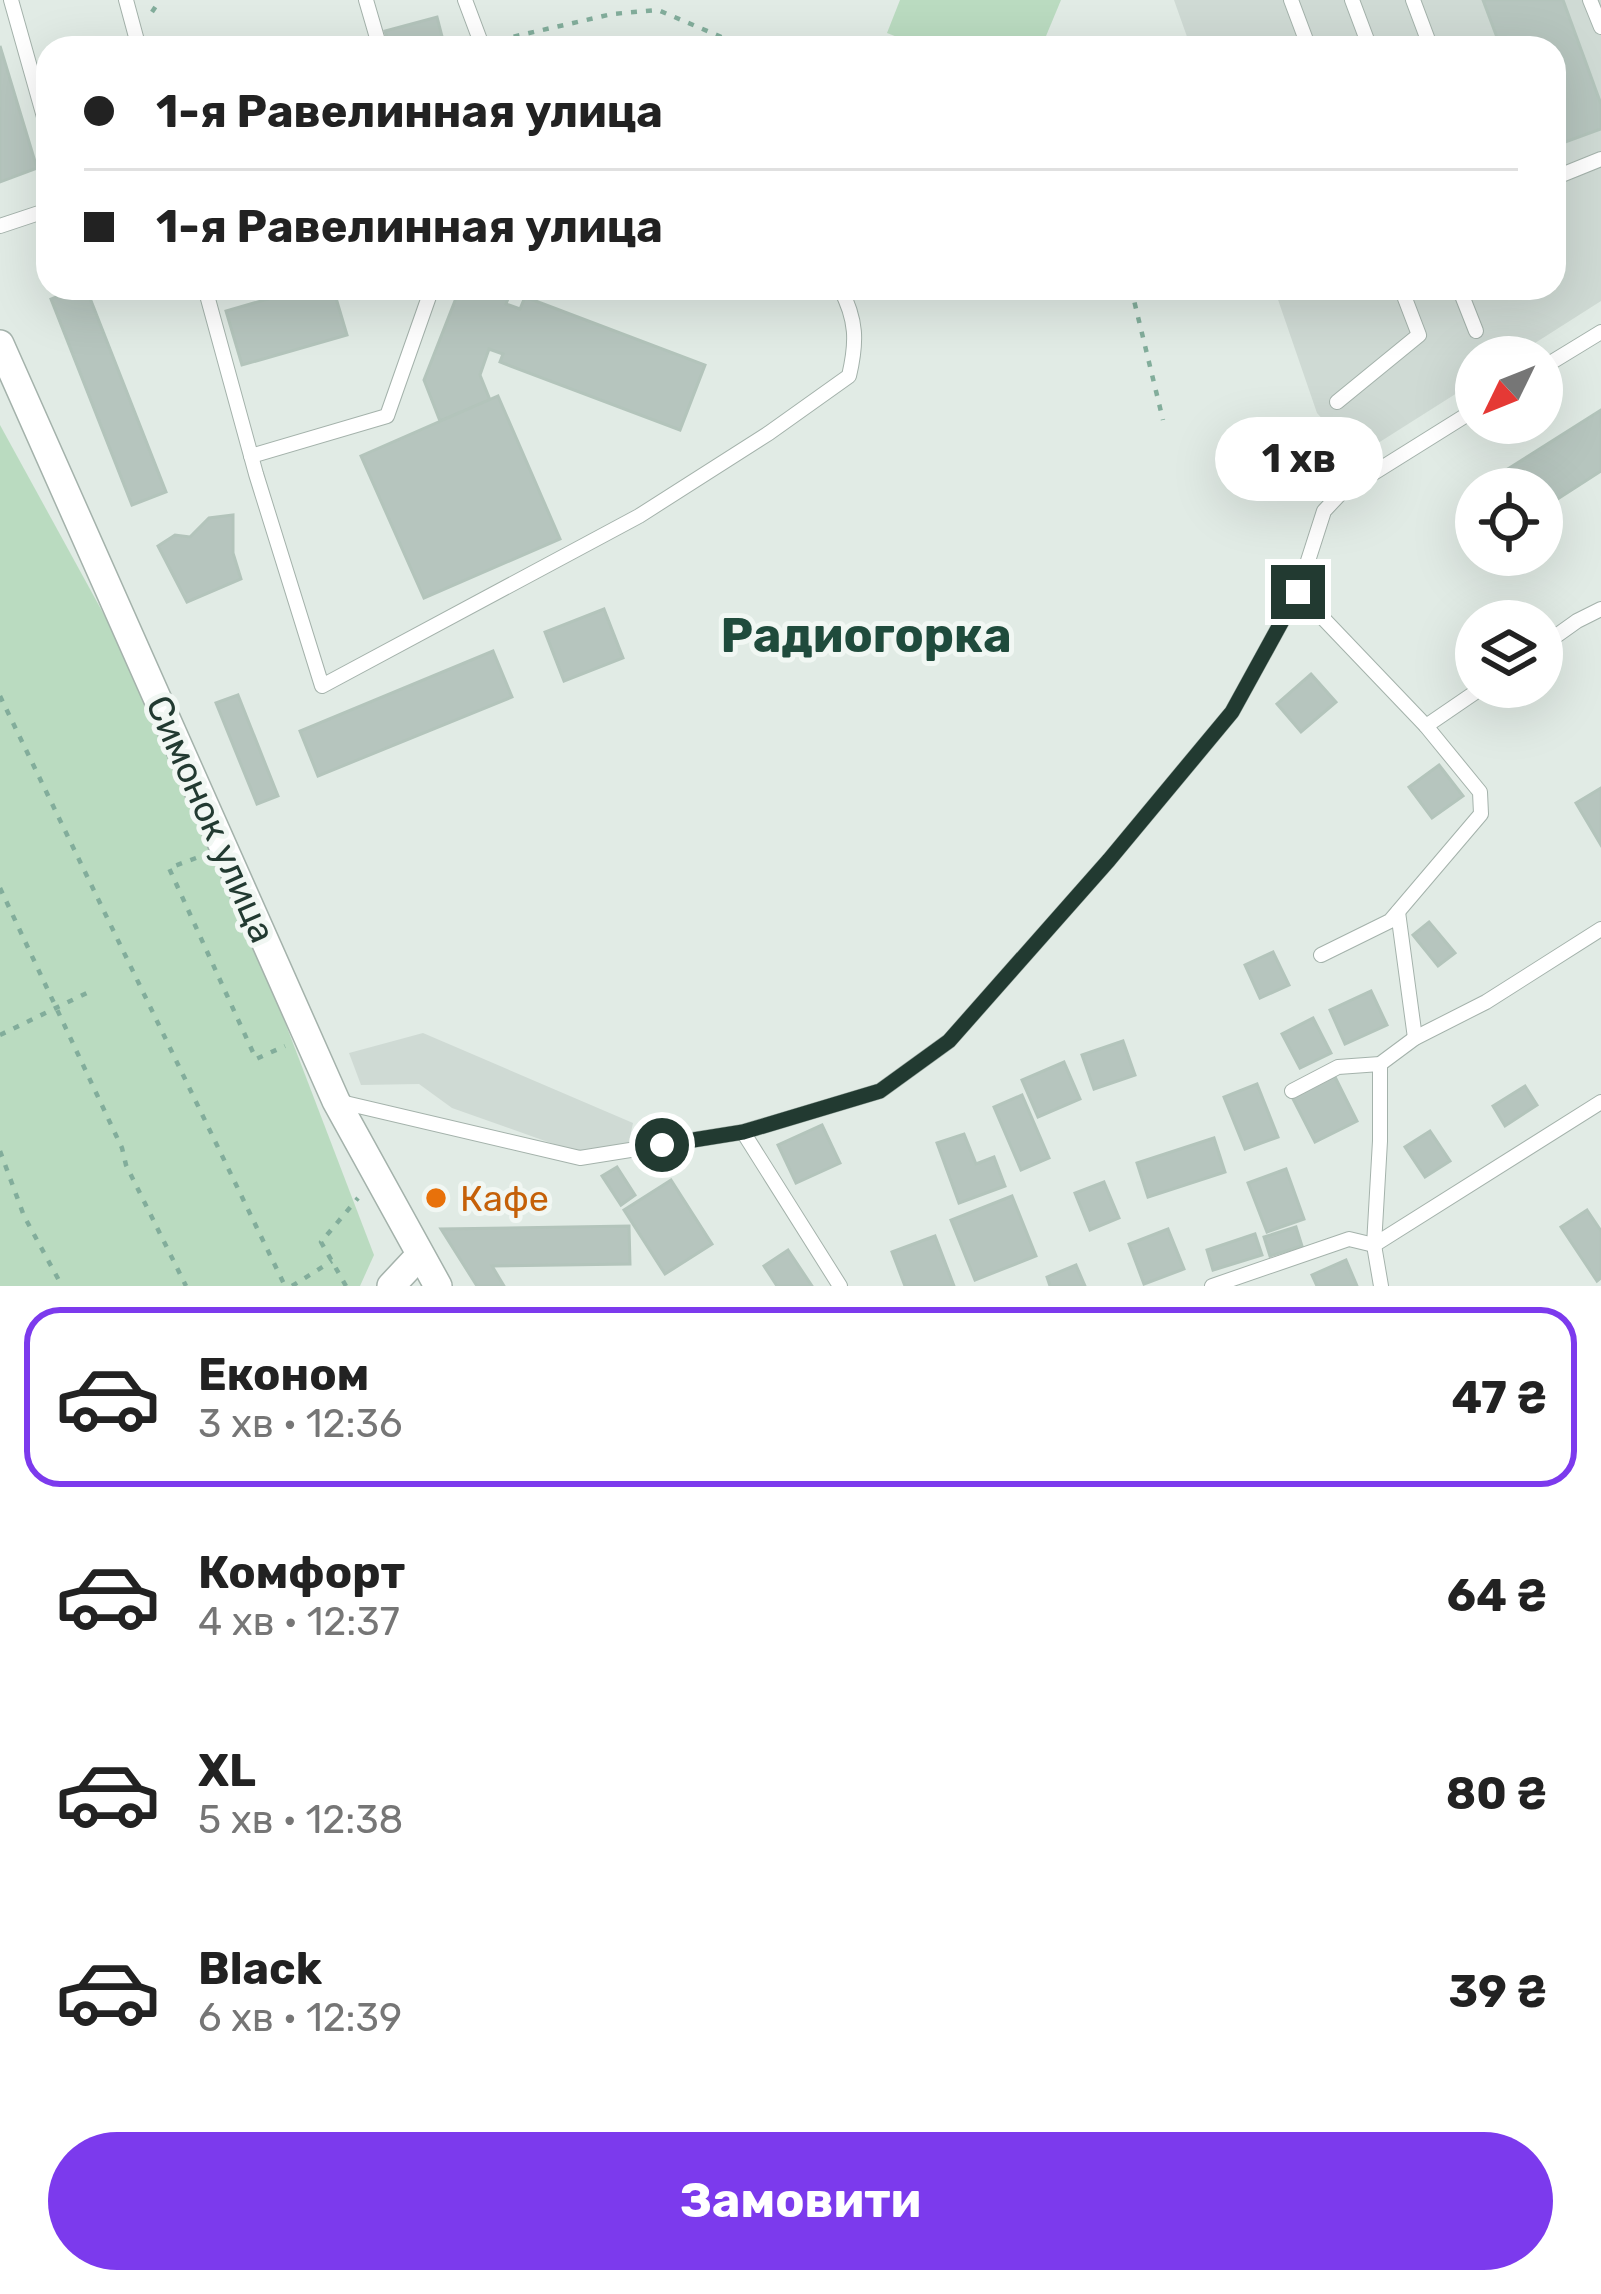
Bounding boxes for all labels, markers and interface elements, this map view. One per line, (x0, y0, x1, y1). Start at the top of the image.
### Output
text: 1-я Равелинная улица (156, 85, 663, 138)
text: 1-я Равелинная улица (156, 200, 663, 253)
north arrow (1455, 336, 1563, 444)
map controls (1455, 336, 1563, 708)
callout: 1 хв (1214, 418, 1382, 502)
text: 1 хв (1262, 436, 1336, 482)
button: locate (1455, 468, 1563, 576)
route end (1271, 565, 1325, 619)
button: layers (1455, 600, 1563, 708)
district label: Радиогорка (721, 607, 1011, 664)
street label: Симонок улица (137, 689, 285, 949)
route start (635, 1118, 689, 1172)
place label: Кафе (460, 1177, 549, 1220)
marker: Кафе (423, 1185, 449, 1211)
icon: car (54, 1343, 162, 1451)
text: Економ (198, 1348, 369, 1401)
text: 47 ₴ (1451, 1371, 1547, 1424)
text: 3 хв · 12:36 (198, 1401, 402, 1447)
icon: car (54, 1541, 162, 1649)
text: Комфорт (198, 1546, 405, 1599)
text: 64 ₴ (1447, 1569, 1547, 1622)
text: 4 хв · 12:37 (198, 1599, 400, 1645)
icon: car (54, 1739, 162, 1847)
text: XL (198, 1744, 256, 1797)
text: 80 ₴ (1446, 1767, 1547, 1820)
text: 5 хв · 12:38 (198, 1797, 403, 1843)
icon: car (54, 1937, 162, 2045)
text: Black (198, 1942, 322, 1995)
text: 39 ₴ (1448, 1965, 1547, 2018)
text: 6 хв · 12:39 (198, 1995, 402, 2041)
button: Замовити (48, 2132, 1553, 2270)

